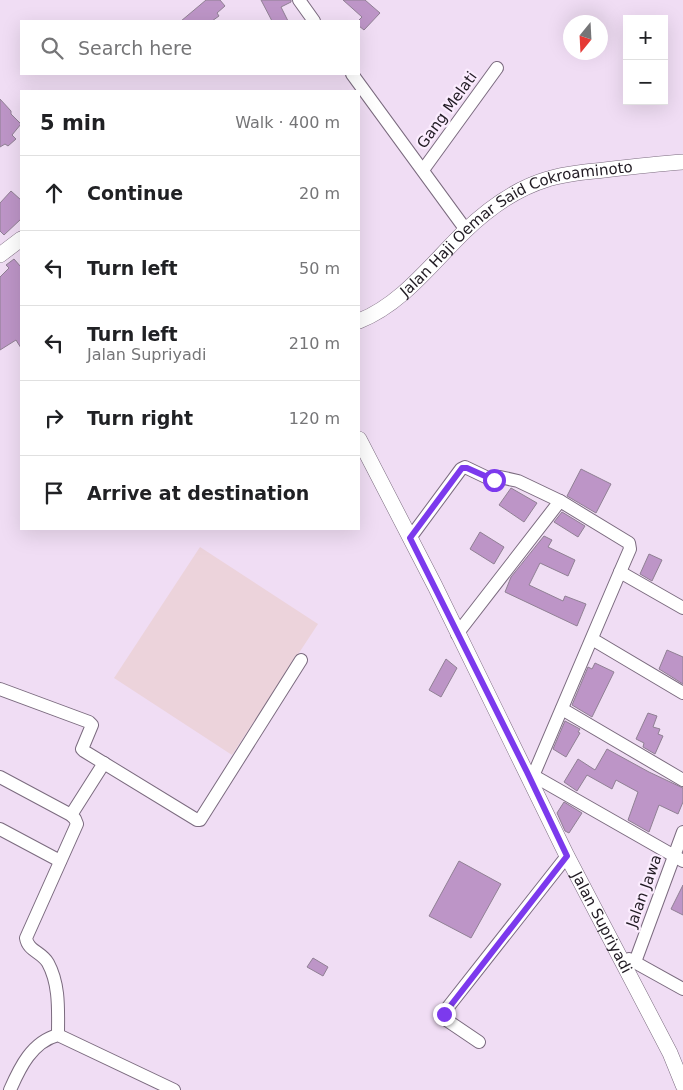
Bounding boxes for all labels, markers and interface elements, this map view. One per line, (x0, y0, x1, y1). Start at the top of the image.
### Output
north arrow (563, 15, 608, 60)
map controls (623, 15, 668, 105)
button: + (623, 15, 668, 60)
search box (20, 20, 360, 75)
icon: search (38, 34, 66, 62)
text: Search here (78, 37, 192, 59)
button: − (623, 60, 668, 105)
street label: Gang Melati (413, 68, 481, 152)
text: 5 min (40, 111, 106, 135)
text: Walk · 400 m (235, 113, 340, 132)
street label: Jalan Haji Oemar Said Cokroaminoto (396, 158, 634, 301)
icon: ahead (40, 179, 68, 207)
text: Continue (87, 182, 183, 204)
text: 20 m (299, 184, 340, 203)
icon: left (40, 254, 68, 282)
text: Turn left (87, 257, 178, 279)
text: 50 m (299, 259, 340, 278)
text: Turn left (87, 323, 178, 345)
icon: left (40, 329, 68, 357)
text: 210 m (289, 334, 340, 353)
text: Jalan Supriyadi (87, 345, 206, 364)
icon: right (40, 404, 68, 432)
text: Turn right (87, 407, 193, 429)
text: 120 m (289, 409, 340, 428)
route start (483, 469, 506, 492)
icon: arrive (40, 479, 68, 507)
text: Arrive at destination (87, 482, 309, 504)
street label: Jalan Jawa (622, 852, 666, 931)
street label: Jalan Supriyadi (567, 868, 636, 976)
route end (433, 1003, 456, 1026)

